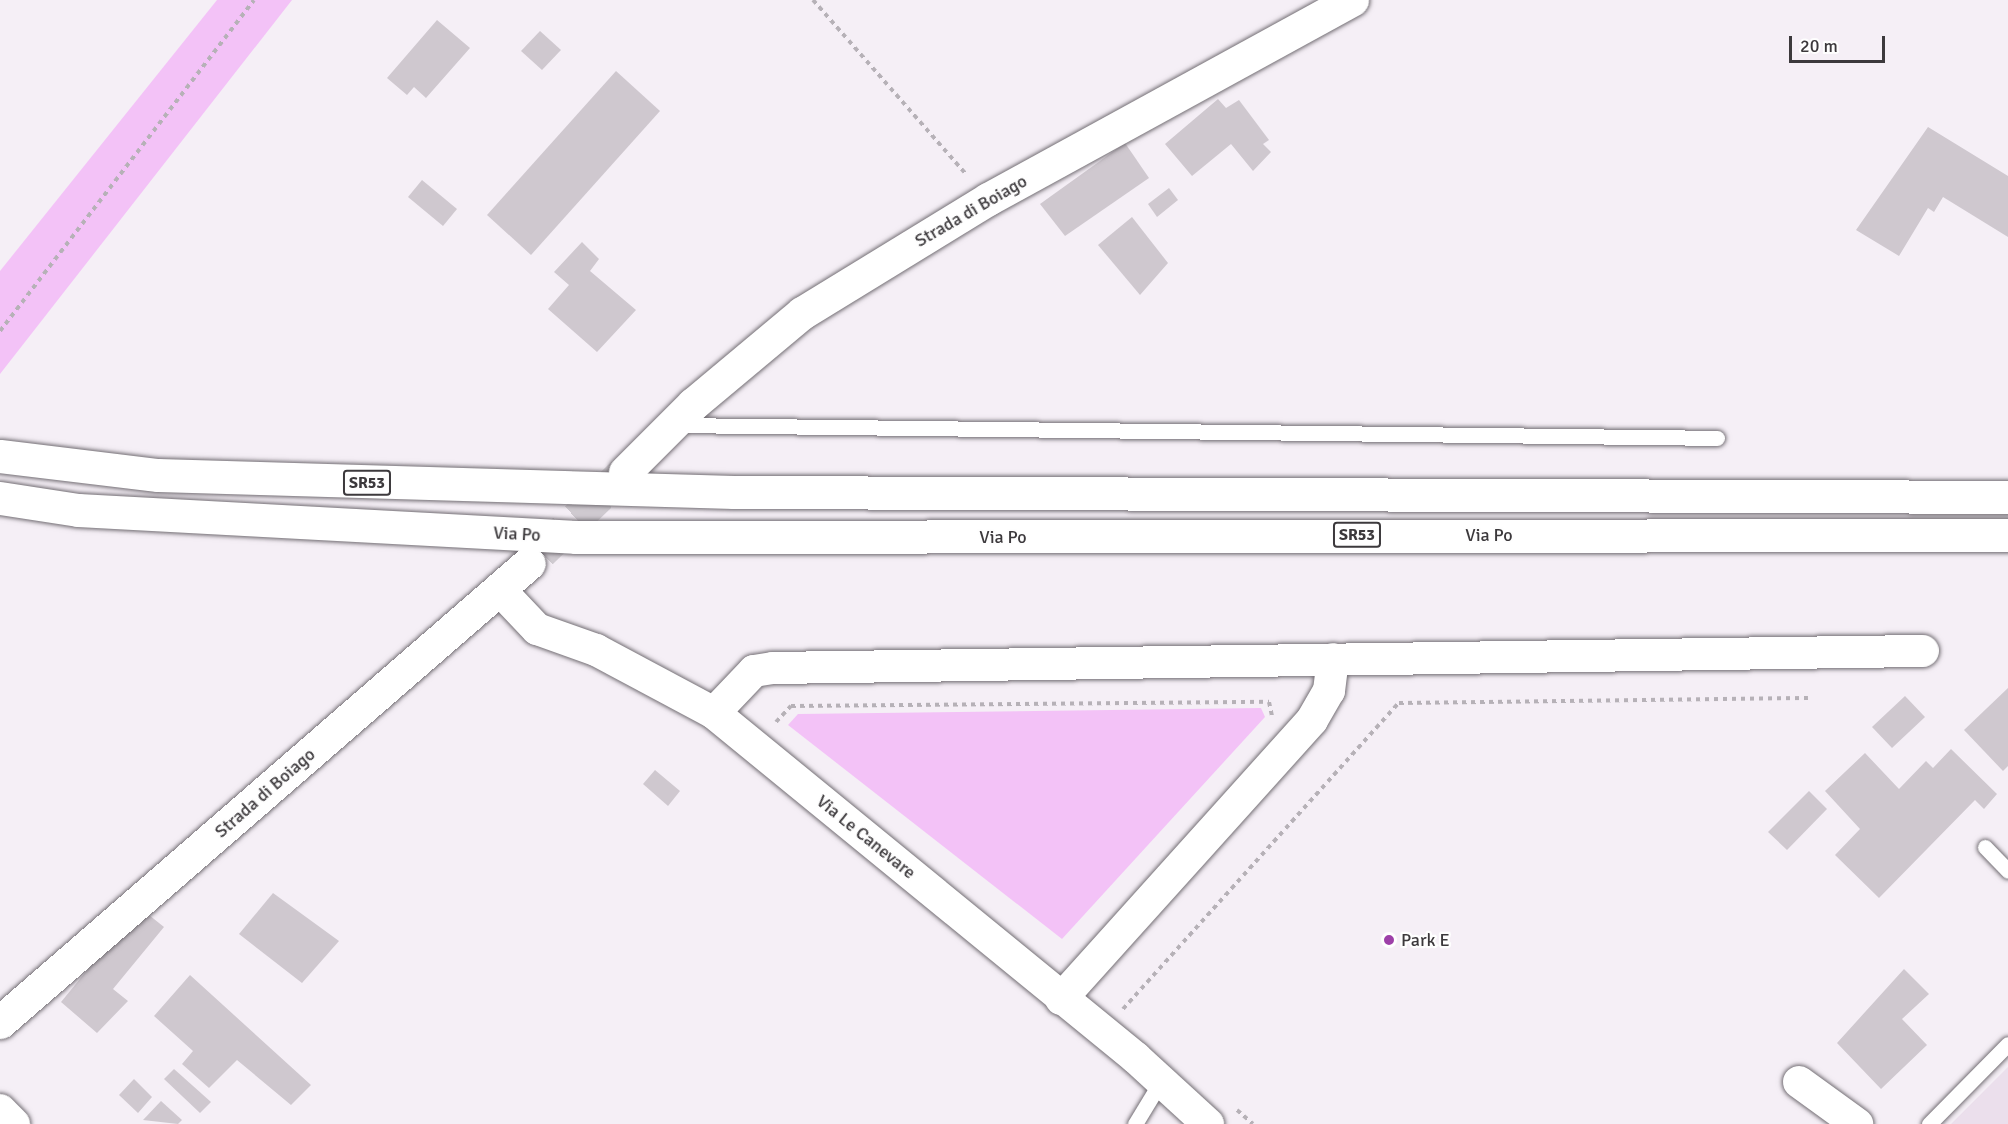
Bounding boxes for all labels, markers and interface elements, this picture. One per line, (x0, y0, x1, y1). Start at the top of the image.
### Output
scale bar (1792, 24, 1888, 62)
text: 20 m (1800, 35, 1838, 57)
street label: Strada di Boiago (911, 170, 1031, 252)
road number: SR53 (342, 470, 392, 496)
street label: Via Po (493, 522, 541, 546)
road number: SR53 (1332, 522, 1382, 548)
street label: Via Po (1465, 524, 1513, 546)
street label: Via Po (979, 526, 1027, 548)
street label: Strada di Boiago (210, 744, 320, 842)
street label: Via Le Canevare (812, 790, 920, 884)
place label: Park E (1401, 929, 1450, 951)
marker: Park E (1382, 933, 1396, 947)

